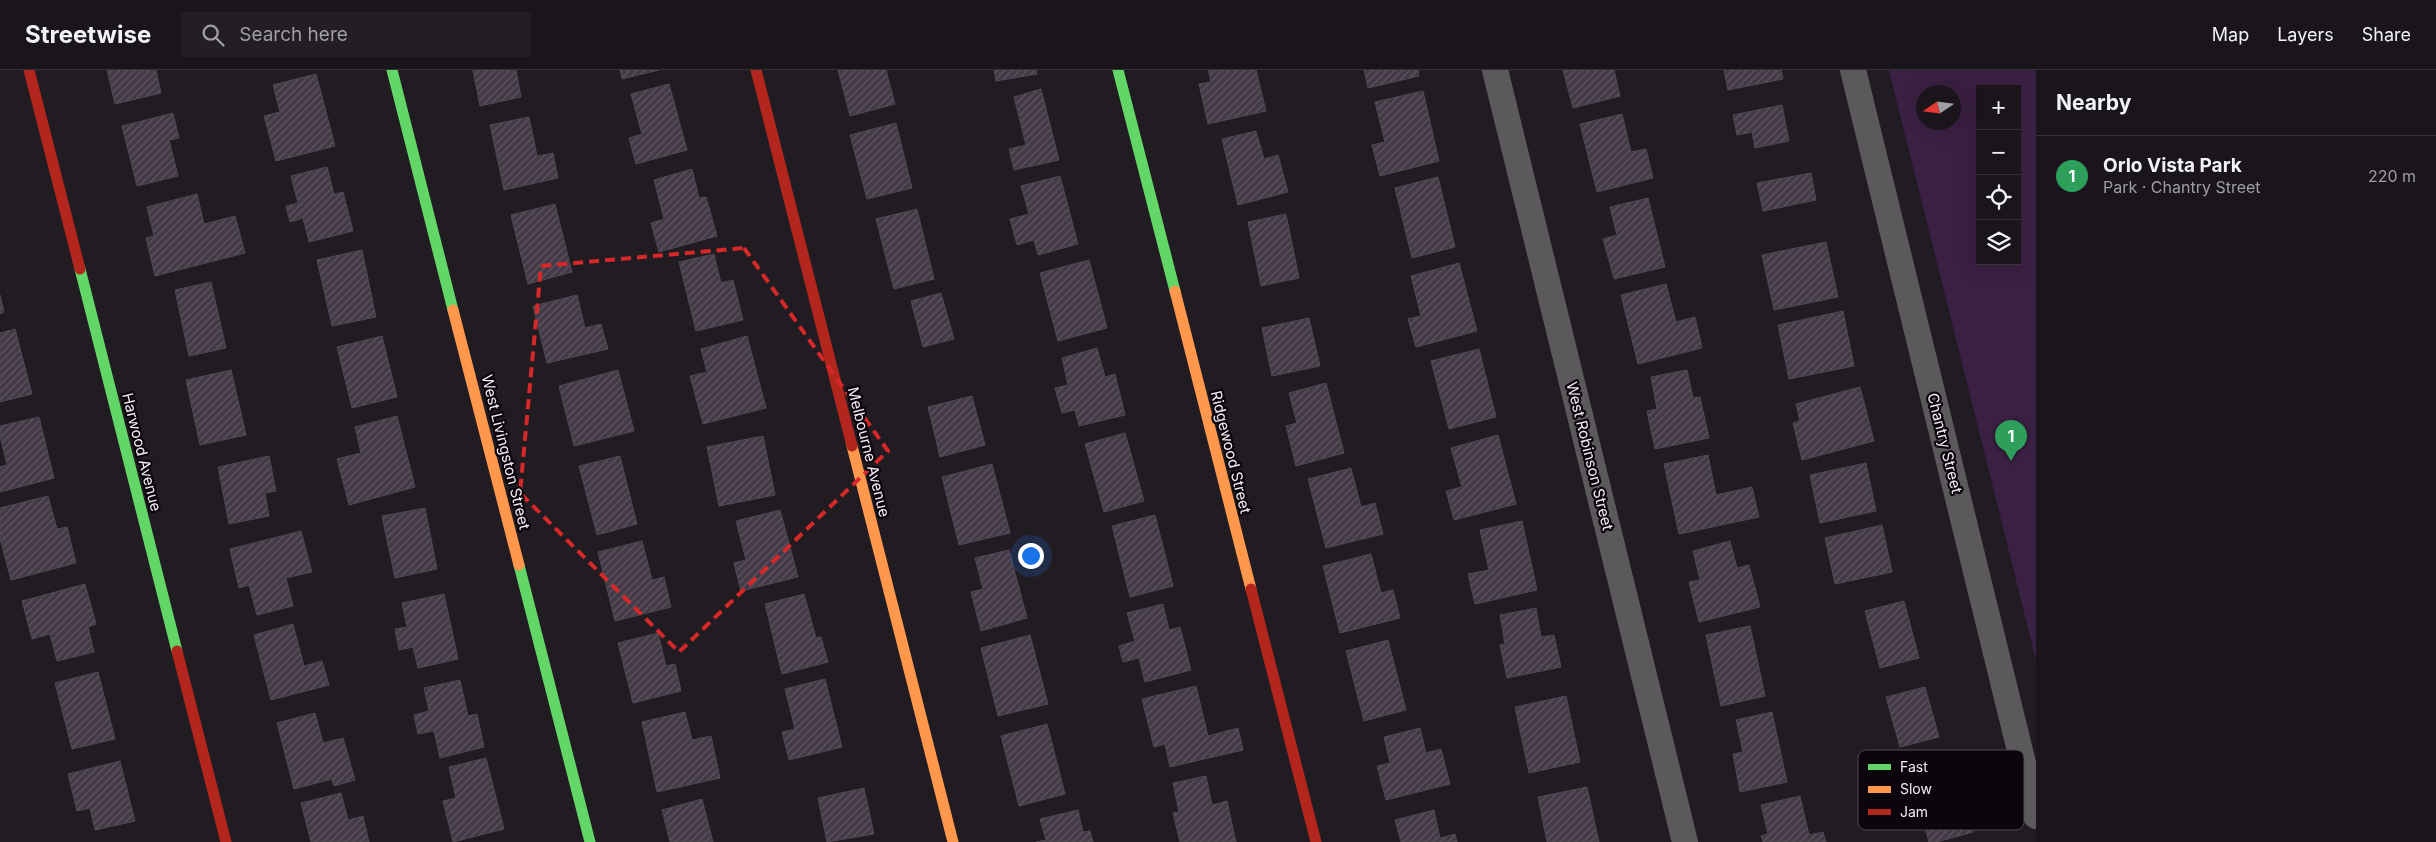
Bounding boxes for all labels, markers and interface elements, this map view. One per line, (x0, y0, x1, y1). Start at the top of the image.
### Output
search box (181, 12, 531, 57)
text: Streetwise (25, 20, 151, 49)
icon: search (199, 21, 227, 49)
text: Search here (239, 23, 348, 46)
text: Map (2212, 24, 2249, 45)
text: Layers (2277, 24, 2334, 45)
text: Share (2362, 24, 2411, 45)
north arrow (1916, 85, 1961, 130)
map controls (1976, 85, 2021, 265)
button: + (1976, 85, 2021, 130)
text: Nearby (2056, 90, 2131, 115)
button: − (1976, 130, 2021, 175)
text: Orlo Vista Park (2103, 154, 2242, 177)
text: 1 (2069, 166, 2075, 186)
text: 220 m (2368, 166, 2416, 186)
button: locate (1976, 175, 2021, 220)
text: Park · Chantry Street (2103, 177, 2261, 197)
button: layers (1976, 220, 2021, 265)
street label: West Livingston Street (478, 372, 534, 532)
street label: West Robinson Street (1562, 380, 1618, 532)
street label: Melbourne Avenue (844, 385, 894, 519)
street label: Ridgewood Street (1207, 389, 1255, 515)
street label: Harwood Avenue (118, 391, 166, 513)
street label: Chantry Street (1923, 391, 1967, 495)
pin: 1 (1995, 420, 2027, 461)
your location (1018, 543, 1044, 569)
legend (1858, 750, 2024, 830)
text: Fast (1900, 758, 1928, 775)
text: Slow (1900, 780, 1932, 797)
text: Jam (1900, 803, 1928, 820)

